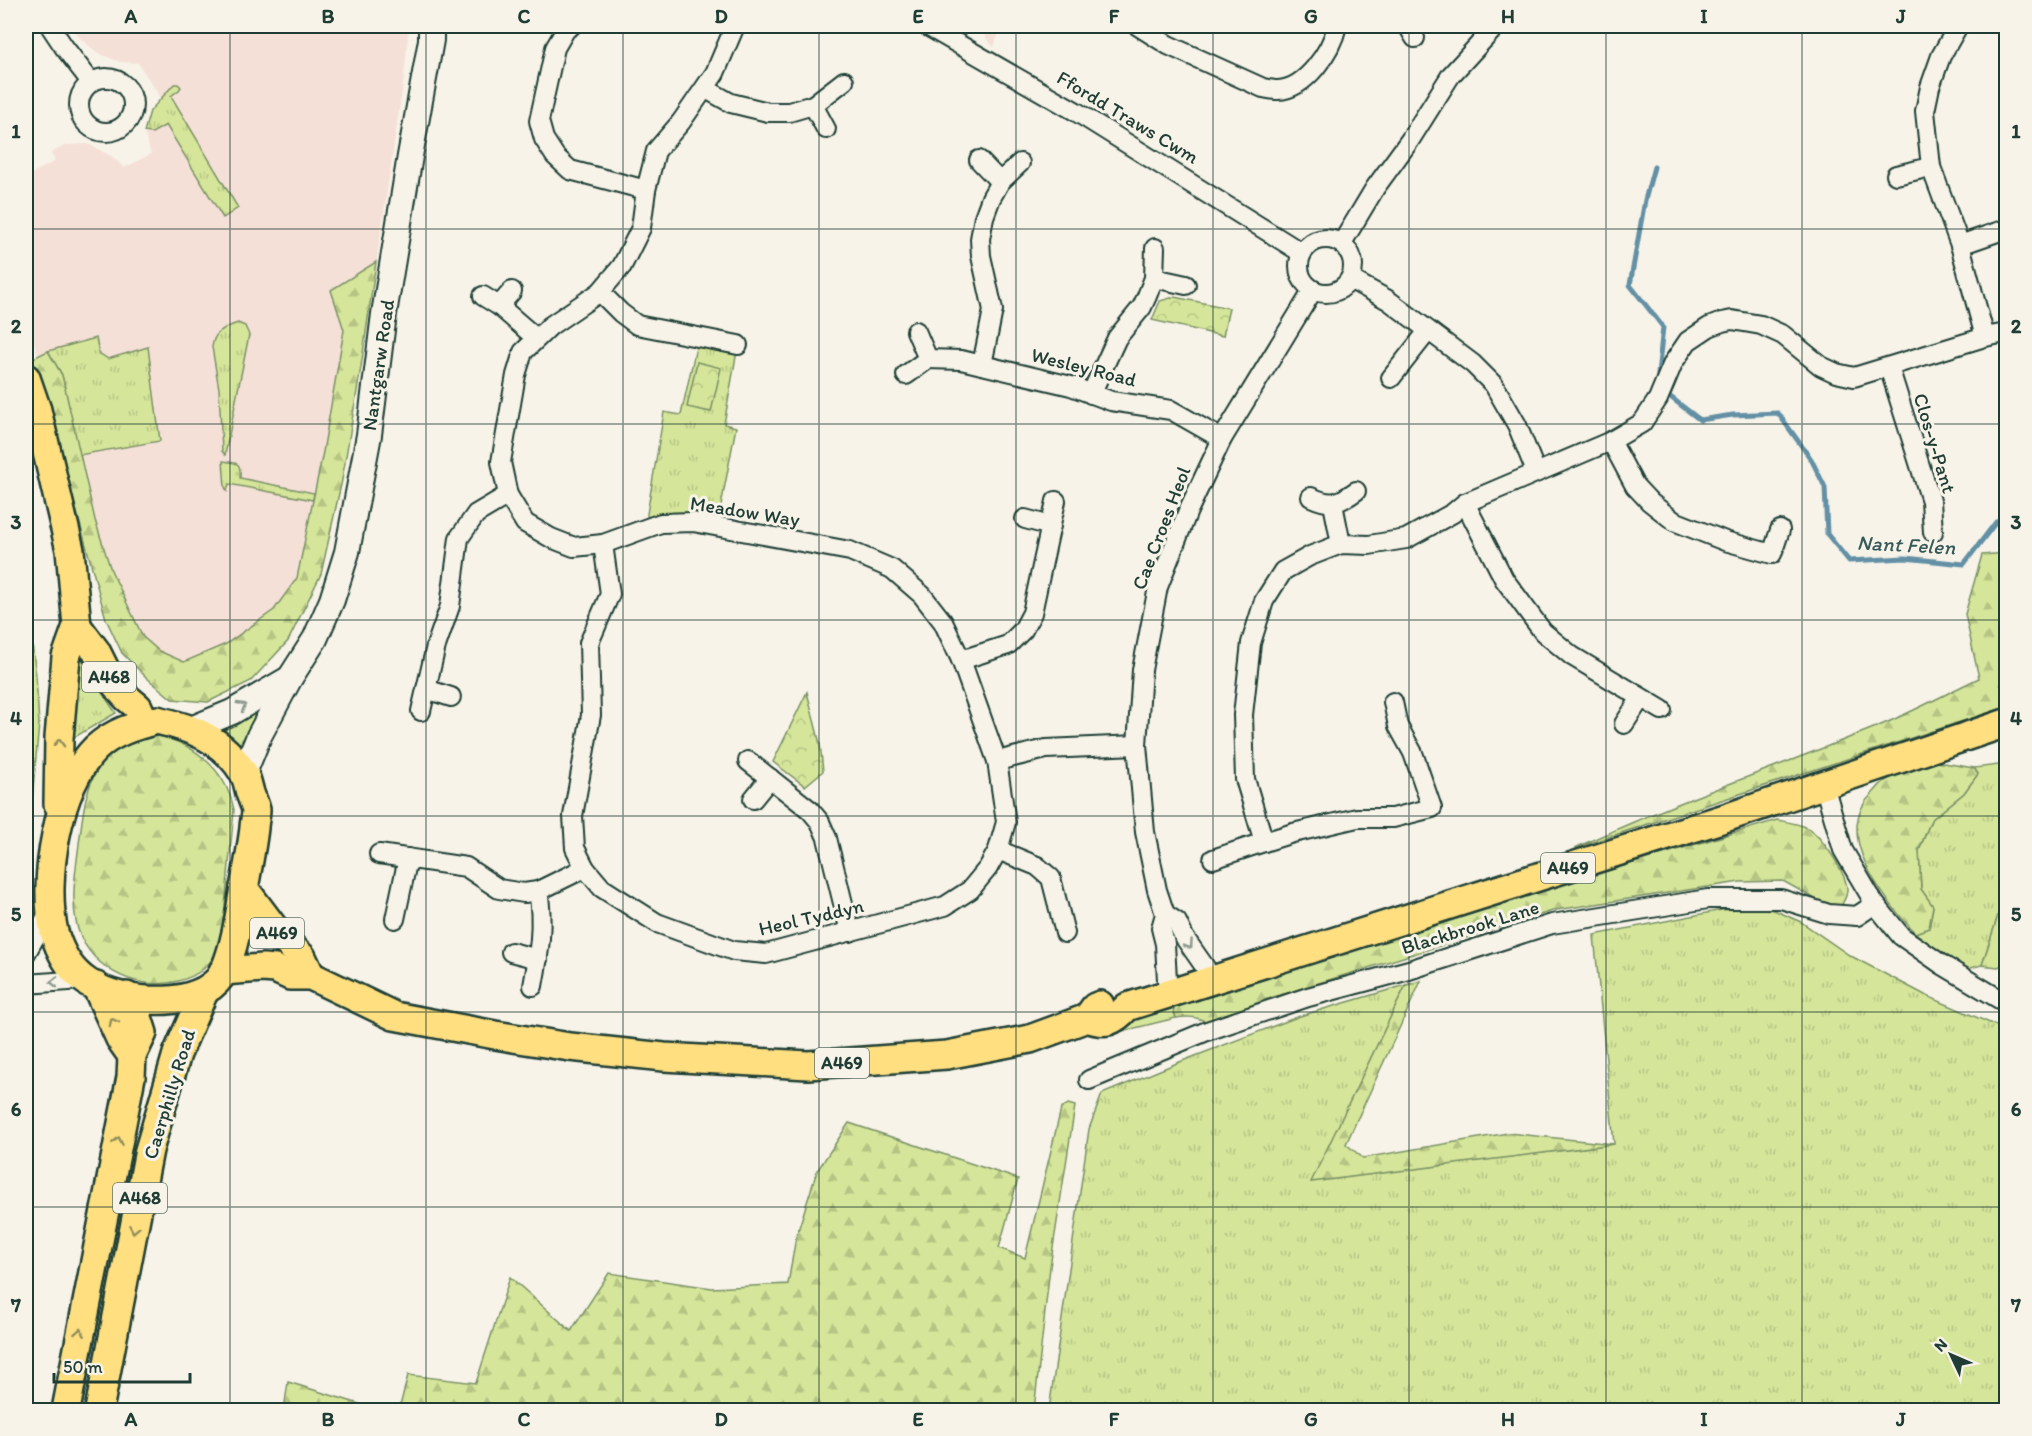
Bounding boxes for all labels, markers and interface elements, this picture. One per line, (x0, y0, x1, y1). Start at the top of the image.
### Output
text: A (124, 4, 138, 28)
text: B (322, 4, 335, 28)
text: C (518, 4, 531, 28)
text: D (714, 4, 728, 28)
text: E (912, 4, 924, 28)
text: F (1109, 4, 1120, 28)
text: G (1304, 4, 1318, 28)
text: H (1501, 4, 1515, 28)
text: I (1700, 4, 1708, 28)
text: J (1895, 4, 1906, 28)
street label: Ffordd Traws Cwm (1053, 65, 1203, 169)
text: 1 (11, 119, 21, 143)
text: 1 (2011, 119, 2021, 143)
street label: Nantgarw Road (357, 298, 399, 432)
text: 2 (11, 314, 22, 338)
text: 2 (2011, 314, 2022, 338)
street label: Wesley Road (1029, 342, 1139, 392)
street label: Clos-y-Pant (1908, 390, 1962, 496)
street label: Cae Croes Heol (1126, 463, 1196, 593)
street label: Meadow Way (688, 490, 802, 532)
text: 3 (11, 510, 22, 534)
text: 3 (2011, 510, 2022, 534)
water label: Nant Felen (1856, 529, 1956, 560)
road number: A468 (82, 662, 136, 692)
one-way arrow (236, 702, 246, 713)
text: 4 (10, 706, 22, 730)
text: 4 (2010, 706, 2022, 730)
one-way arrow (53, 739, 66, 748)
road number: A469 (1541, 853, 1595, 883)
street label: Heol Tyddyn (756, 893, 866, 941)
street label: Blackbrook Lane (1398, 895, 1542, 959)
text: 5 (11, 902, 22, 926)
text: 5 (2011, 902, 2022, 926)
road number: A469 (250, 918, 304, 948)
one-way arrow (1182, 939, 1193, 950)
one-way arrow (50, 976, 59, 988)
one-way arrow (108, 1017, 120, 1028)
street label: Caerphilly Road (138, 1026, 200, 1162)
road number: A469 (815, 1048, 869, 1078)
text: 6 (11, 1097, 22, 1121)
text: 6 (2011, 1097, 2022, 1121)
one-way arrow (111, 1136, 124, 1146)
road number: A468 (113, 1183, 167, 1213)
one-way arrow (128, 1224, 141, 1234)
text: 7 (10, 1293, 21, 1317)
text: 7 (2010, 1293, 2021, 1317)
north arrow (1921, 1325, 1981, 1385)
one-way arrow (73, 1328, 86, 1338)
text: N (1930, 1334, 1951, 1355)
scale bar (54, 1346, 190, 1384)
text: 50 m (63, 1356, 103, 1378)
text: A (124, 1407, 138, 1431)
text: B (322, 1407, 335, 1431)
text: C (518, 1407, 531, 1431)
text: D (714, 1407, 728, 1431)
text: E (912, 1407, 924, 1431)
text: F (1109, 1407, 1120, 1431)
text: G (1304, 1407, 1318, 1431)
text: H (1501, 1407, 1515, 1431)
text: I (1700, 1407, 1708, 1431)
text: J (1895, 1407, 1906, 1431)

